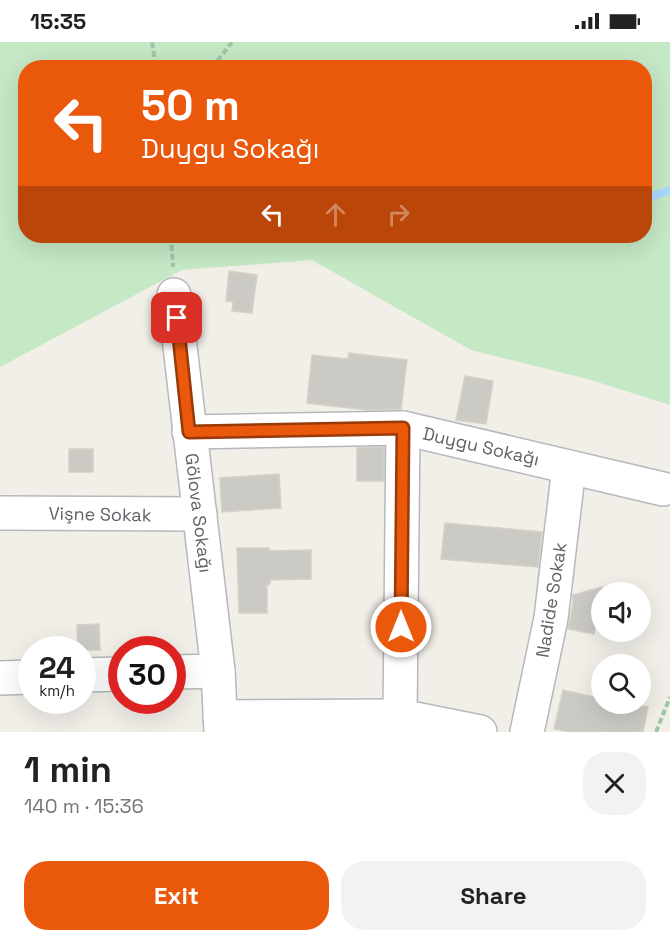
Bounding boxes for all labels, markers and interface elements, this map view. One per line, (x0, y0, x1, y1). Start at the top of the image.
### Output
text: 15:35 (30, 7, 86, 35)
text: 50 m (141, 79, 240, 132)
icon: left (42, 84, 120, 162)
text: Duygu Sokağı (141, 131, 319, 166)
icon: left (256, 198, 289, 231)
icon: ahead (319, 198, 352, 231)
icon: right (382, 198, 415, 231)
pin (151, 292, 202, 343)
icon: arrive (160, 301, 193, 334)
street label: Duygu Sokağı (421, 421, 541, 471)
street label: Gölova Sokağı (180, 452, 218, 574)
street label: Vişne Sokak (48, 502, 152, 526)
street label: Nadide Sokak (531, 540, 572, 659)
map controls (591, 582, 651, 714)
button: sound (591, 582, 651, 642)
position arrow (369, 595, 433, 659)
speed limit sign: 30 (108, 636, 186, 714)
text: 24 (39, 648, 75, 687)
button: search (591, 654, 651, 714)
text: km/h (39, 681, 75, 700)
text: 1 min (24, 747, 112, 793)
button: close (583, 752, 646, 815)
text: 140 m · 15:36 (24, 793, 144, 819)
button: Exit (24, 861, 329, 930)
button: Share (341, 861, 646, 930)

